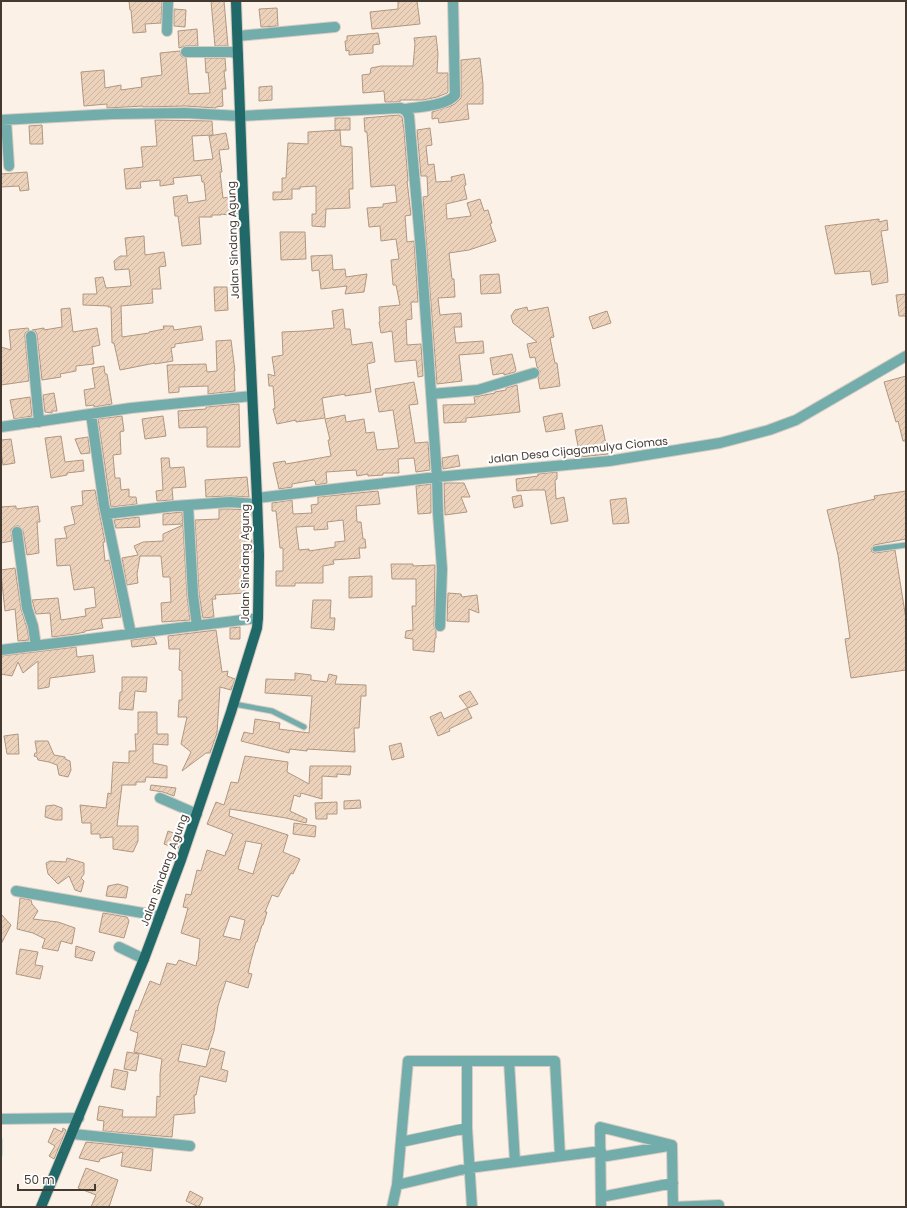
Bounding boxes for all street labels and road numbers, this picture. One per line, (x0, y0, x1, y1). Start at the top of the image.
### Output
street label: Jalan Sindang Agung (223, 181, 243, 299)
street label: Jalan Desa Cijagamulya Ciomas (487, 433, 669, 467)
street label: Jalan Sindang Agung (237, 504, 253, 622)
street label: Jalan Sindang Agung (136, 812, 192, 928)

